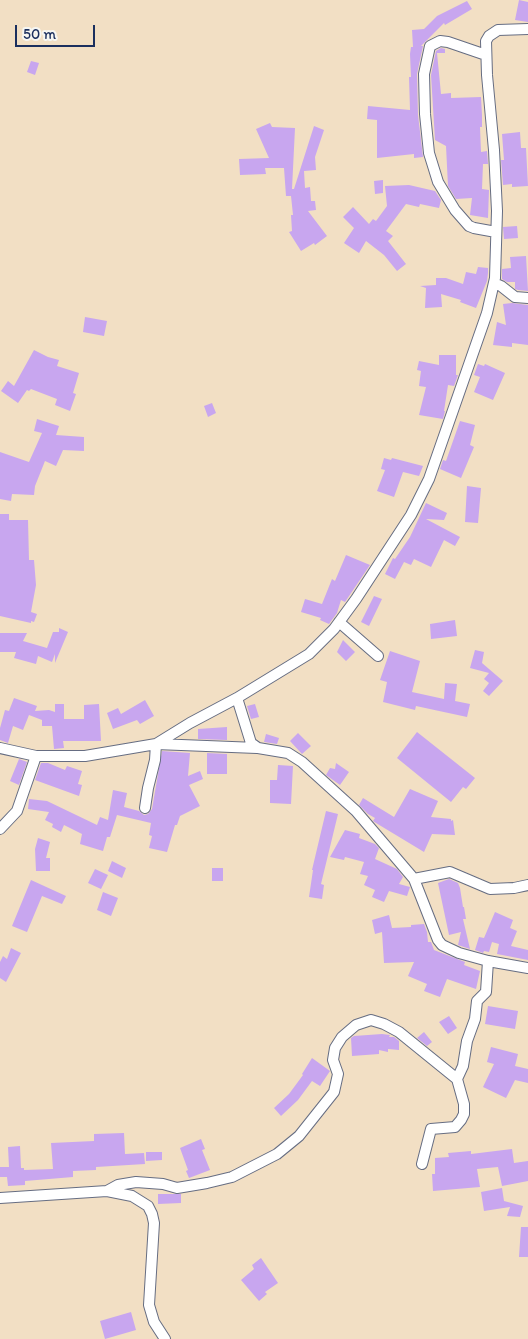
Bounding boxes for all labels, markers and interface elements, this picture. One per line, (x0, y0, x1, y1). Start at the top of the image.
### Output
scale bar (18, 15, 98, 47)
text: 50 m (23, 25, 56, 43)

